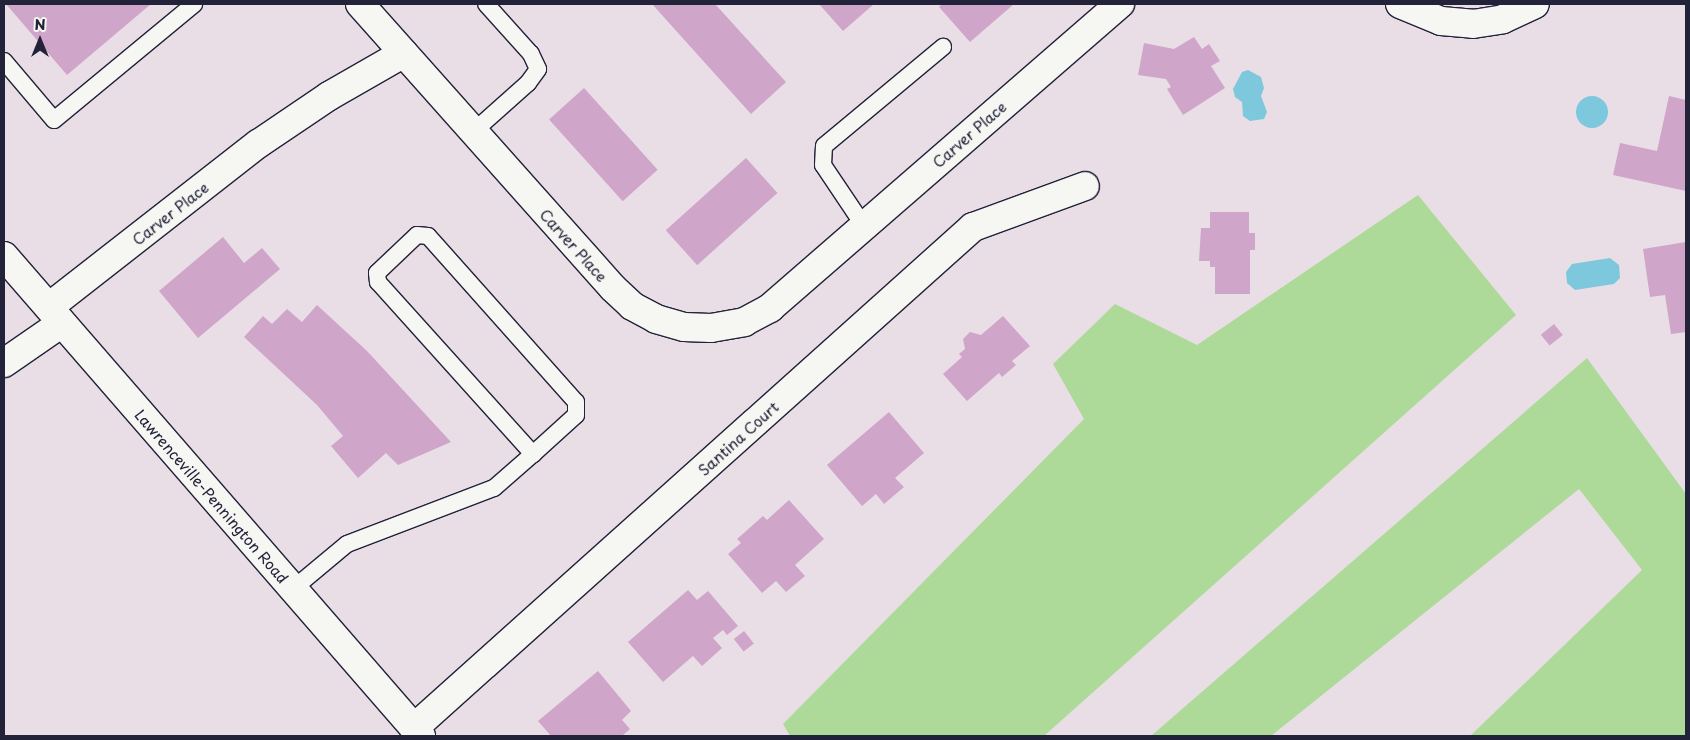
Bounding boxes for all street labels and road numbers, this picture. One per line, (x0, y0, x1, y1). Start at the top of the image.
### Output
street label: Carver Place (928, 97, 1010, 171)
street label: Carver Place (128, 178, 212, 248)
street label: Carver Place (536, 205, 612, 285)
street label: Santina Court (694, 397, 782, 479)
street label: Lawrenceville-Pennington Road (131, 405, 293, 587)

